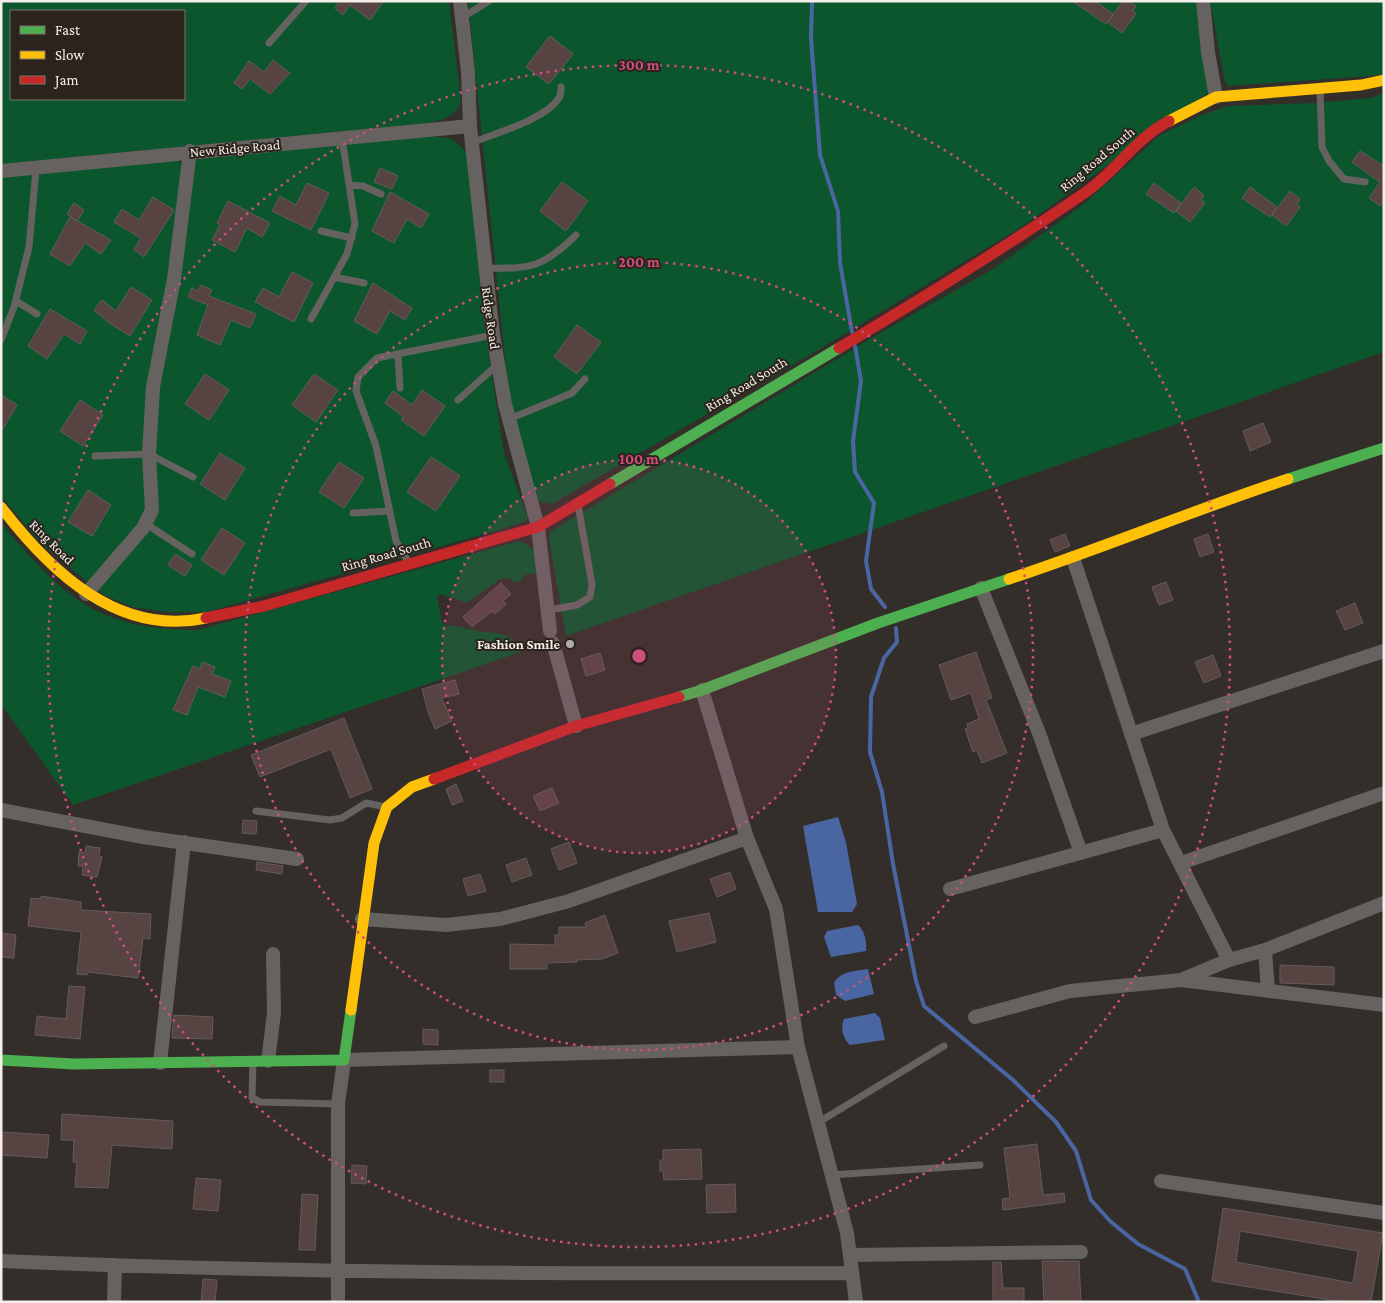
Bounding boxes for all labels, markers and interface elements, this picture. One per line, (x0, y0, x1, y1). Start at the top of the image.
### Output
legend (10, 10, 185, 100)
text: Fast (55, 22, 81, 38)
text: Slow (55, 47, 85, 63)
text: 300 m (618, 57, 660, 73)
text: Jam (53, 72, 78, 89)
street label: Ring Road South (1056, 123, 1138, 195)
street label: New Ridge Road (189, 136, 282, 160)
text: 200 m (618, 254, 660, 270)
street label: Ridge Road (479, 286, 503, 351)
street label: Ring Road South (702, 353, 790, 415)
text: 100 m (619, 451, 659, 467)
street label: Ring Road (26, 516, 78, 568)
street label: Ring Road South (339, 533, 433, 574)
place label: Fashion Smile (477, 636, 560, 652)
marker: Fashion Smile (564, 638, 576, 650)
centre of rings (630, 647, 648, 665)

